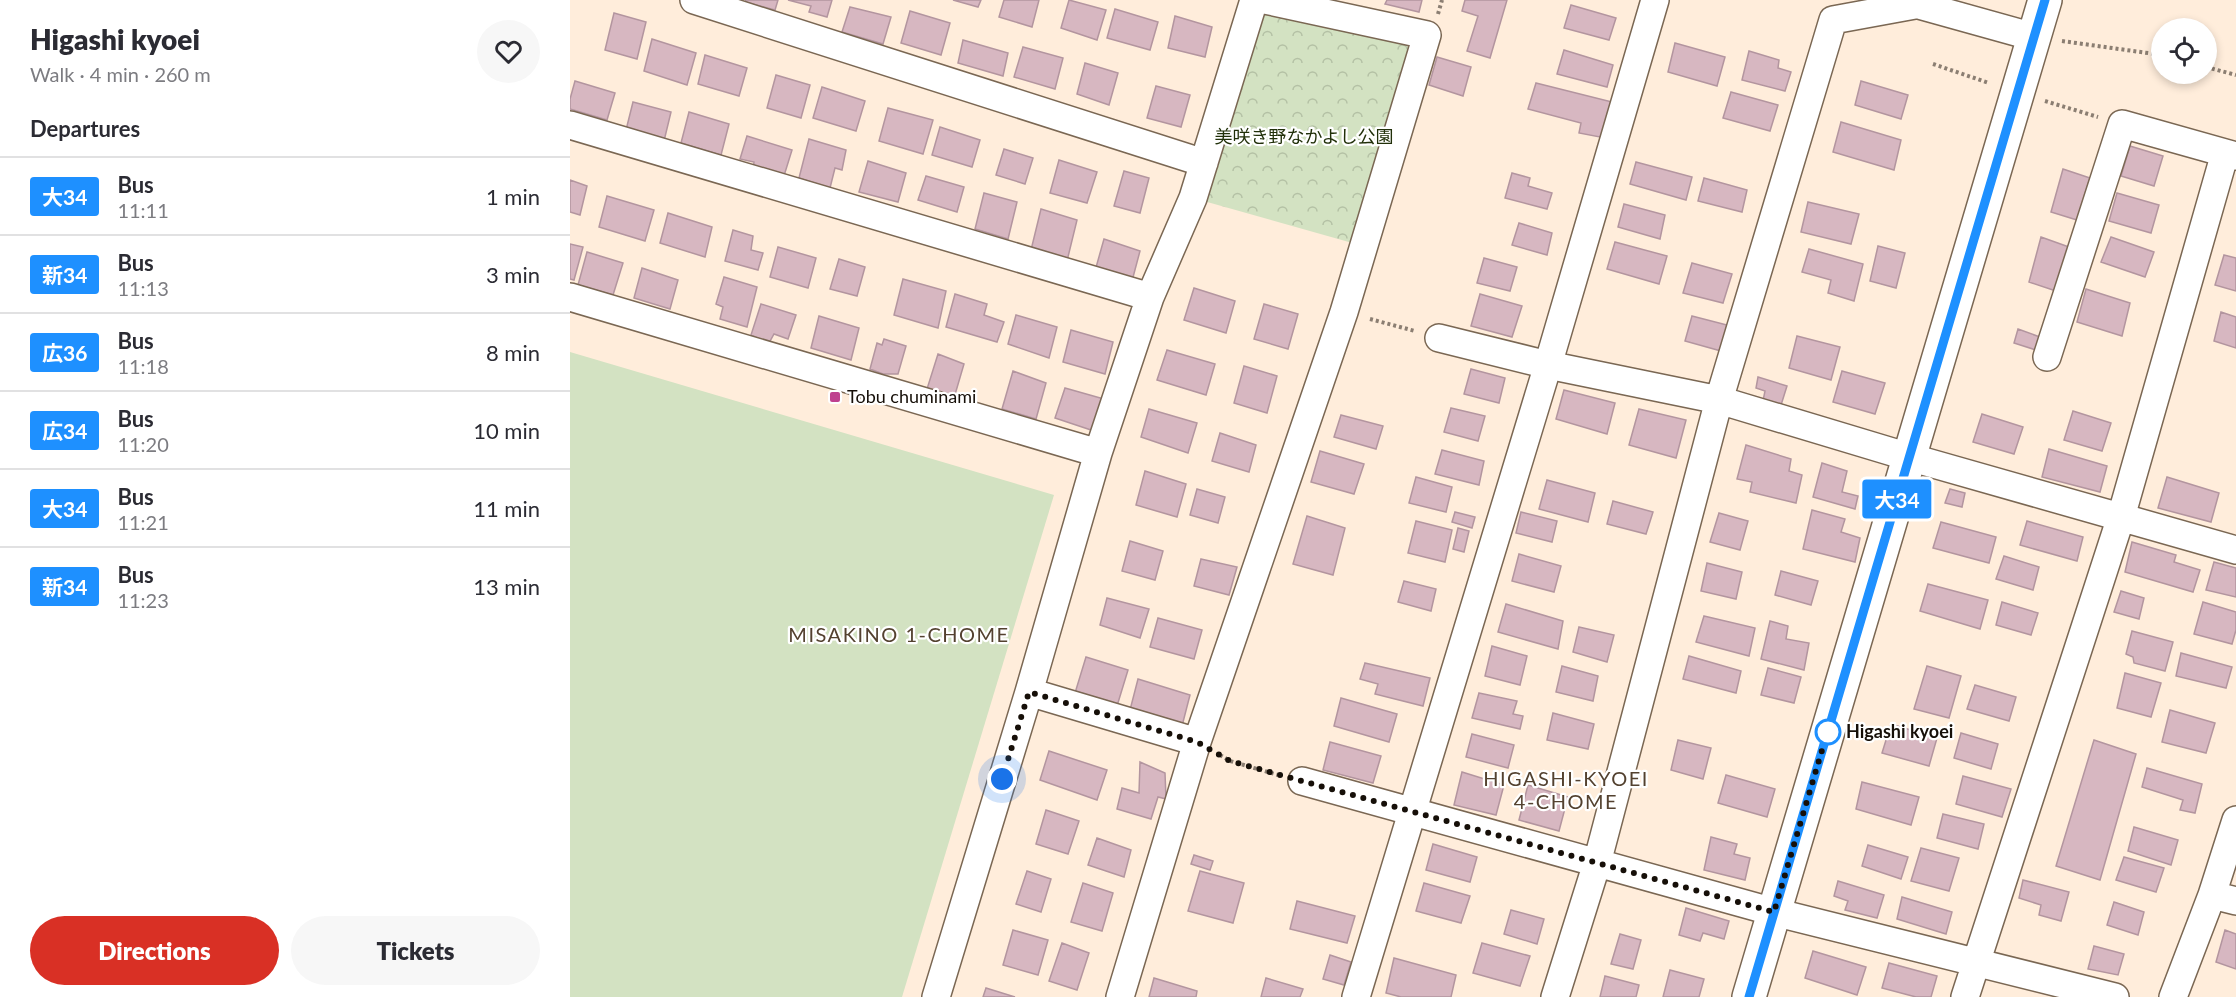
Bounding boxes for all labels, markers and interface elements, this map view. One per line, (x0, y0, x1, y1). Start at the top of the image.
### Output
map controls (2151, 18, 2217, 84)
button: locate (2151, 18, 2217, 84)
button: heart (477, 20, 540, 83)
text: Higashi kyoei (30, 22, 200, 56)
text: Walk · 4 min · 260 m (30, 62, 211, 86)
text: Departures (30, 115, 140, 142)
park label: 美咲き野なかよし公園 (1214, 125, 1394, 147)
text: Bus (117, 171, 154, 198)
text: 1 min (486, 183, 540, 210)
text: 大34 (42, 184, 87, 209)
text: 11:11 (117, 198, 169, 222)
text: Bus (117, 249, 154, 276)
text: 3 min (486, 261, 540, 288)
text: 新34 (42, 262, 87, 287)
text: 11:13 (117, 276, 169, 300)
text: Bus (117, 327, 154, 354)
text: 8 min (486, 339, 540, 366)
text: 広36 (42, 340, 87, 365)
text: 11:18 (117, 354, 169, 378)
place label: Tobu chuminami (847, 385, 976, 407)
marker: Tobu chuminami (828, 390, 842, 404)
text: Bus (117, 405, 154, 432)
text: 10 min (473, 417, 540, 444)
text: 広34 (42, 418, 87, 443)
text: 11:20 (117, 432, 169, 456)
line badge: 大34 (1862, 480, 1932, 518)
text: Bus (117, 483, 154, 510)
text: 大34 (1874, 487, 1920, 512)
text: 11 min (473, 495, 540, 522)
text: 大34 (42, 496, 87, 521)
text: 11:21 (117, 510, 169, 534)
text: Bus (117, 561, 154, 588)
text: 13 min (473, 573, 540, 600)
text: 新34 (42, 574, 87, 599)
text: 11:23 (117, 588, 169, 612)
district label: MISAKINO 1-CHOME (788, 622, 1010, 646)
marker: Higashi kyoei (1815, 719, 1841, 745)
place label: Higashi kyoei (1846, 720, 1953, 742)
your location (987, 764, 1017, 794)
district label: HIGASHI-KYOEI 4-CHOME (1483, 766, 1649, 813)
button: Directions (30, 916, 279, 985)
button: Tickets (291, 916, 540, 985)

